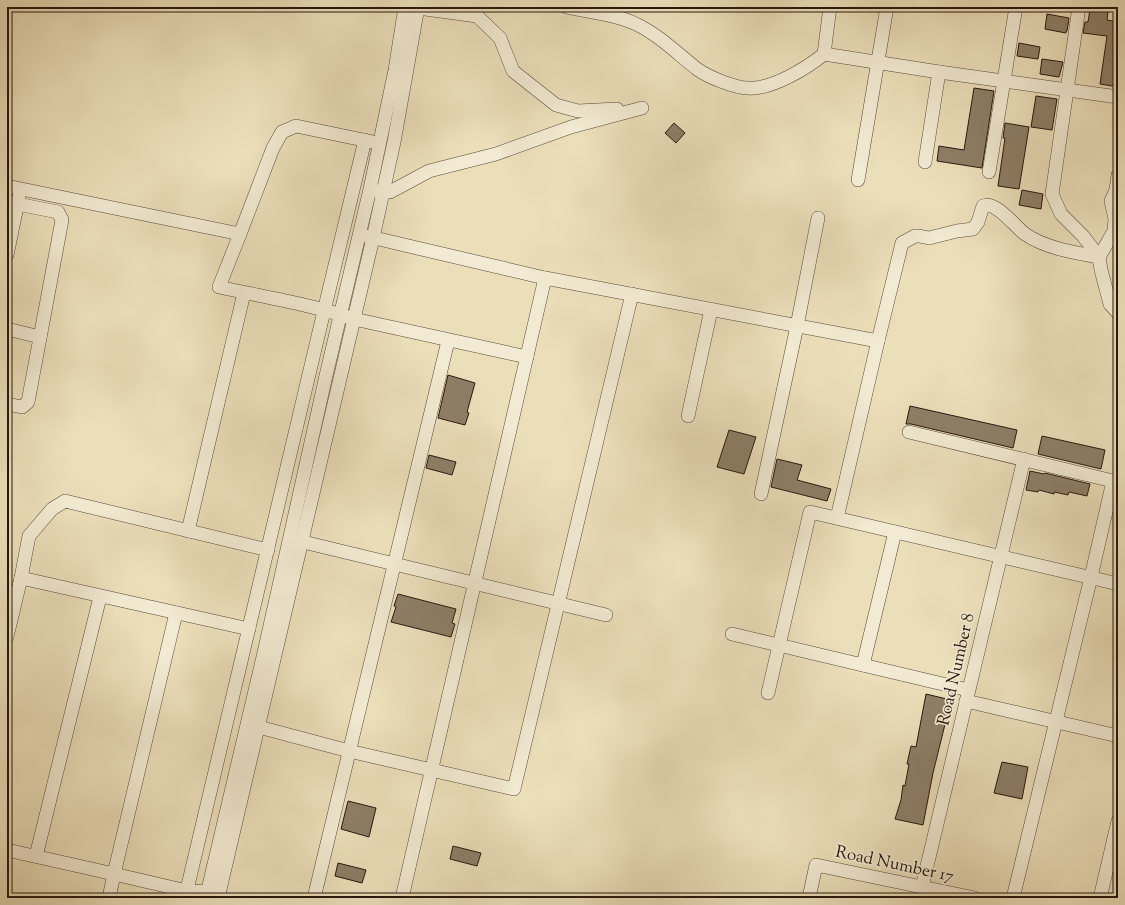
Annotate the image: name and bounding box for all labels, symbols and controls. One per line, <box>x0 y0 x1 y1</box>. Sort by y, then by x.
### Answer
street label: Road Number 8 <box>932 611 982 728</box>
street label: Road Number 17 <box>833 841 956 889</box>

